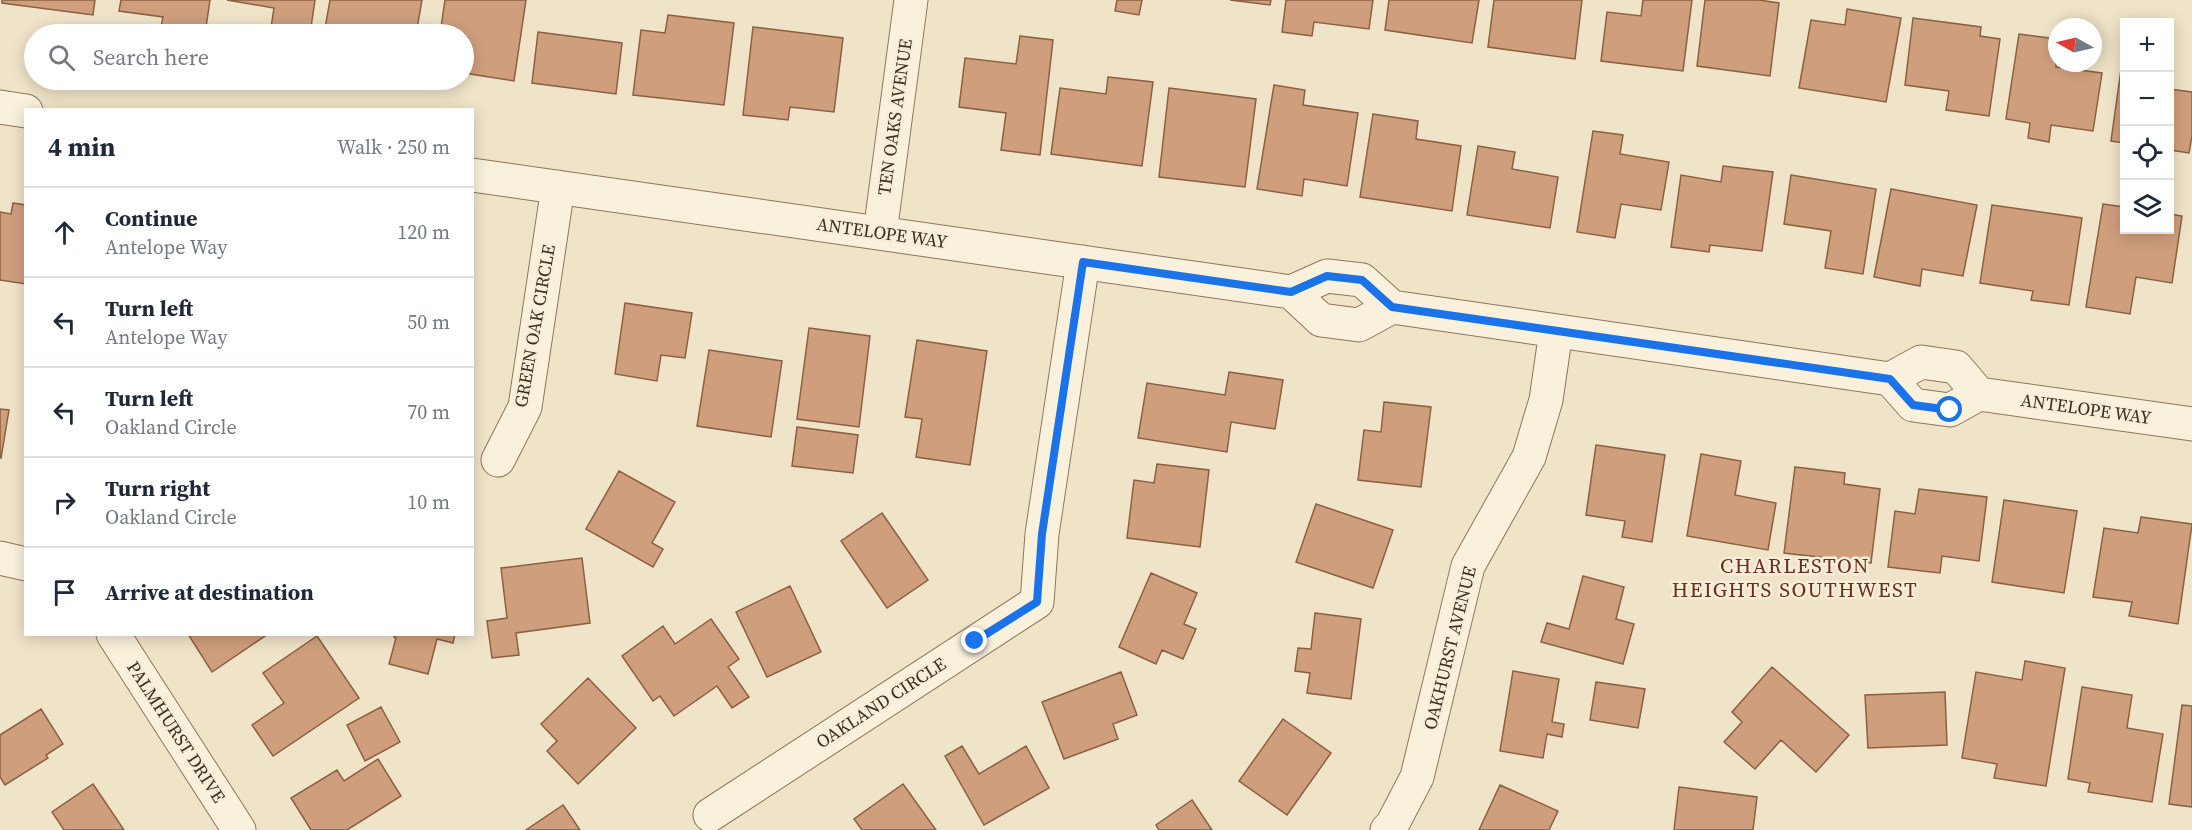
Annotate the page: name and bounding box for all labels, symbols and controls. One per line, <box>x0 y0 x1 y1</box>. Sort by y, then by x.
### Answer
north arrow <box>2048 18 2102 72</box>
map controls <box>2120 18 2174 234</box>
button: + <box>2120 18 2174 72</box>
search box <box>24 24 474 90</box>
street label: TEN OAKS AVENUE <box>871 37 918 197</box>
icon: search <box>45 41 78 74</box>
text: Search here <box>93 42 209 72</box>
button: − <box>2120 72 2174 126</box>
button: locate <box>2120 126 2174 180</box>
text: 4 min <box>48 129 115 165</box>
text: Walk · 250 m <box>337 133 450 161</box>
button: layers <box>2120 180 2174 234</box>
text: Continue <box>105 203 198 233</box>
street label: ANTELOPE WAY <box>815 211 949 254</box>
icon: ahead <box>48 216 81 249</box>
text: 120 m <box>397 218 450 246</box>
text: Antelope Way <box>105 233 228 261</box>
street label: GREEN OAK CIRCLE <box>508 242 561 409</box>
text: Turn left <box>105 293 193 323</box>
icon: left <box>48 306 81 339</box>
text: 50 m <box>407 308 450 336</box>
text: Antelope Way <box>105 323 228 351</box>
text: Turn left <box>105 383 193 413</box>
street label: ANTELOPE WAY <box>2019 387 2153 430</box>
icon: left <box>48 396 81 429</box>
route start <box>1936 396 1962 422</box>
text: 70 m <box>407 398 450 426</box>
text: Oakland Circle <box>105 413 237 441</box>
text: Turn right <box>105 473 210 503</box>
icon: right <box>48 486 81 519</box>
text: 10 m <box>407 488 450 516</box>
text: Oakland Circle <box>105 503 237 531</box>
district label: CHARLESTON HEIGHTS SOUTHWEST <box>1672 551 1918 604</box>
street label: OAKHURST AVENUE <box>1417 563 1482 732</box>
icon: arrive <box>48 576 81 609</box>
text: Arrive at destination <box>105 577 314 607</box>
route end <box>961 627 987 653</box>
street label: OAKLAND CIRCLE <box>811 651 951 754</box>
street label: PALMHURST DRIVE <box>121 656 232 807</box>

